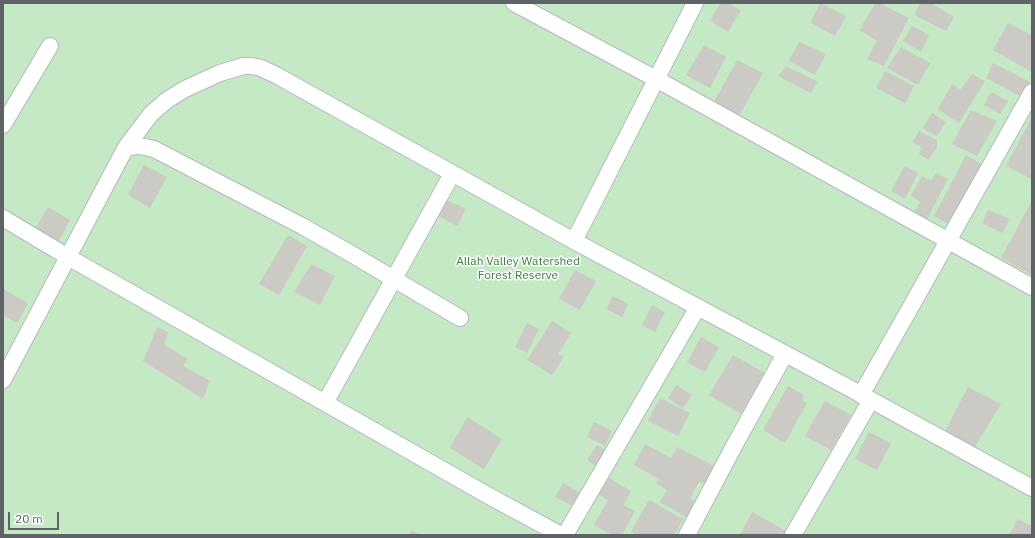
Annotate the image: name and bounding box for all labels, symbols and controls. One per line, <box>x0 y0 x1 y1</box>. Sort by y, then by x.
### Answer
park label: Allah Valley Watershed Forest Reserve <box>456 255 580 283</box>
scale bar <box>10 504 61 530</box>
text: 20 m <box>15 511 43 526</box>

